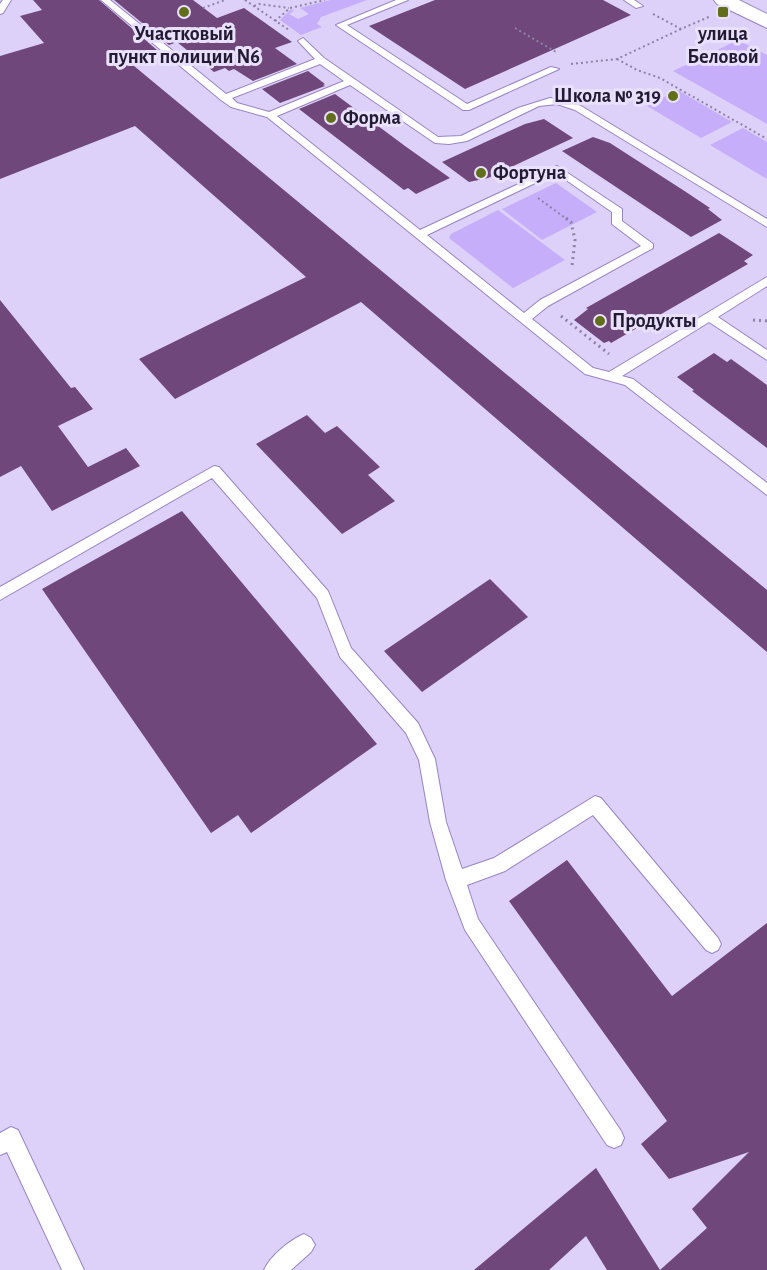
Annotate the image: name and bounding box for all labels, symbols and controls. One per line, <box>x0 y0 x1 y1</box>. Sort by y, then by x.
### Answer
marker: Участковый пункт полиции N6 <box>177 5 191 19</box>
marker: улица Беловой <box>716 5 730 19</box>
place label: Участковый пункт полиции N6 <box>108 24 260 67</box>
place label: улица Беловой <box>687 24 759 67</box>
place label: Школа № 319 <box>554 86 661 106</box>
marker: Школа № 319 <box>666 89 680 103</box>
place label: Форма <box>343 108 401 128</box>
marker: Форма <box>324 111 338 125</box>
place label: Фортуна <box>493 163 567 183</box>
marker: Фортуна <box>474 166 488 180</box>
place label: Продукты <box>612 311 696 331</box>
marker: Продукты <box>593 314 607 328</box>

